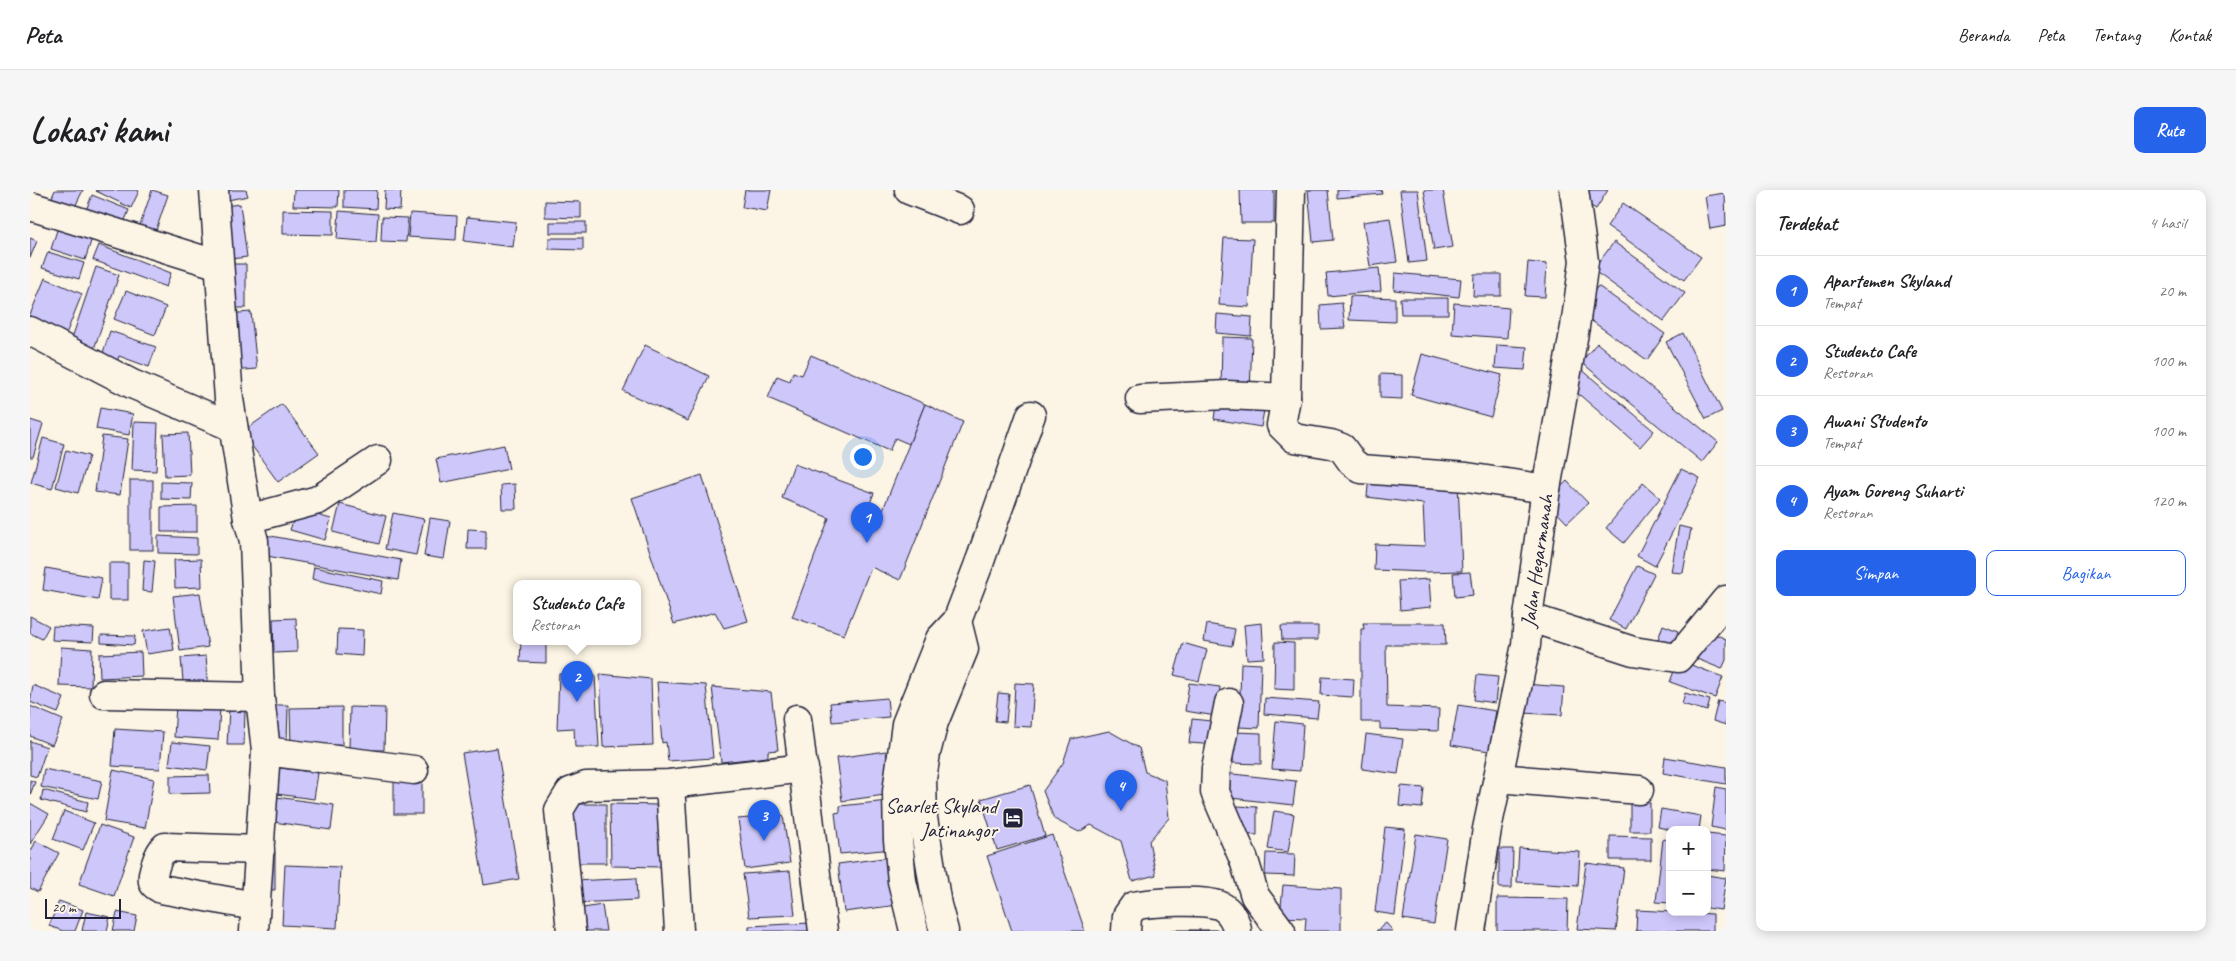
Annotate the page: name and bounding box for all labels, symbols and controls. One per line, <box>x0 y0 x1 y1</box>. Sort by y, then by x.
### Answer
text: Peta <box>25 20 62 50</box>
text: Beranda <box>1958 24 2009 46</box>
text: Peta <box>2037 24 2064 46</box>
text: Tentang <box>2092 24 2141 46</box>
text: Kontak <box>2169 24 2211 46</box>
button: Rute <box>2134 107 2206 153</box>
text: Lokasi kami <box>30 108 168 153</box>
text: Terdekat <box>1776 210 1837 236</box>
text: 4 hasil <box>2149 213 2186 233</box>
text: Apartemen Skyland <box>1823 269 1950 293</box>
text: 1 <box>1788 281 1796 301</box>
text: 20 m <box>2159 281 2186 301</box>
text: Tempat <box>1823 293 1861 313</box>
text: Studento Cafe <box>1823 339 1916 363</box>
text: 2 <box>1788 351 1796 371</box>
text: 100 m <box>2152 351 2186 371</box>
text: Restoran <box>1823 363 1873 383</box>
text: Awani Studento <box>1823 409 1927 433</box>
text: 3 <box>1788 421 1796 441</box>
text: 100 m <box>2152 421 2186 441</box>
text: Tempat <box>1823 433 1861 453</box>
your location <box>850 444 876 470</box>
text: Ayam Goreng Suharti <box>1823 479 1963 503</box>
text: 4 <box>1788 491 1796 511</box>
text: 120 m <box>2152 491 2186 511</box>
street label: Jalan Hegarmanah <box>1515 492 1559 630</box>
pin: 1 <box>851 502 883 543</box>
text: Restoran <box>1823 503 1873 523</box>
button: Simpan <box>1776 550 1976 596</box>
button: Bagikan <box>1986 550 2186 596</box>
popup <box>513 580 641 645</box>
text: Studento Cafe <box>530 591 624 615</box>
text: Restoran <box>530 615 580 635</box>
pin: 2 <box>561 661 593 702</box>
pin: 4 <box>1105 770 1137 811</box>
place label: Scarlet Skyland Jatinangor <box>885 793 1000 843</box>
pin: 3 <box>748 800 780 841</box>
hotel icon: Scarlet Skyland Jatinangor <box>1001 806 1025 830</box>
map controls <box>1666 826 1711 916</box>
button: + <box>1666 826 1711 871</box>
button: − <box>1666 871 1711 916</box>
scale bar <box>45 896 121 919</box>
text: 20 m <box>52 899 76 916</box>

